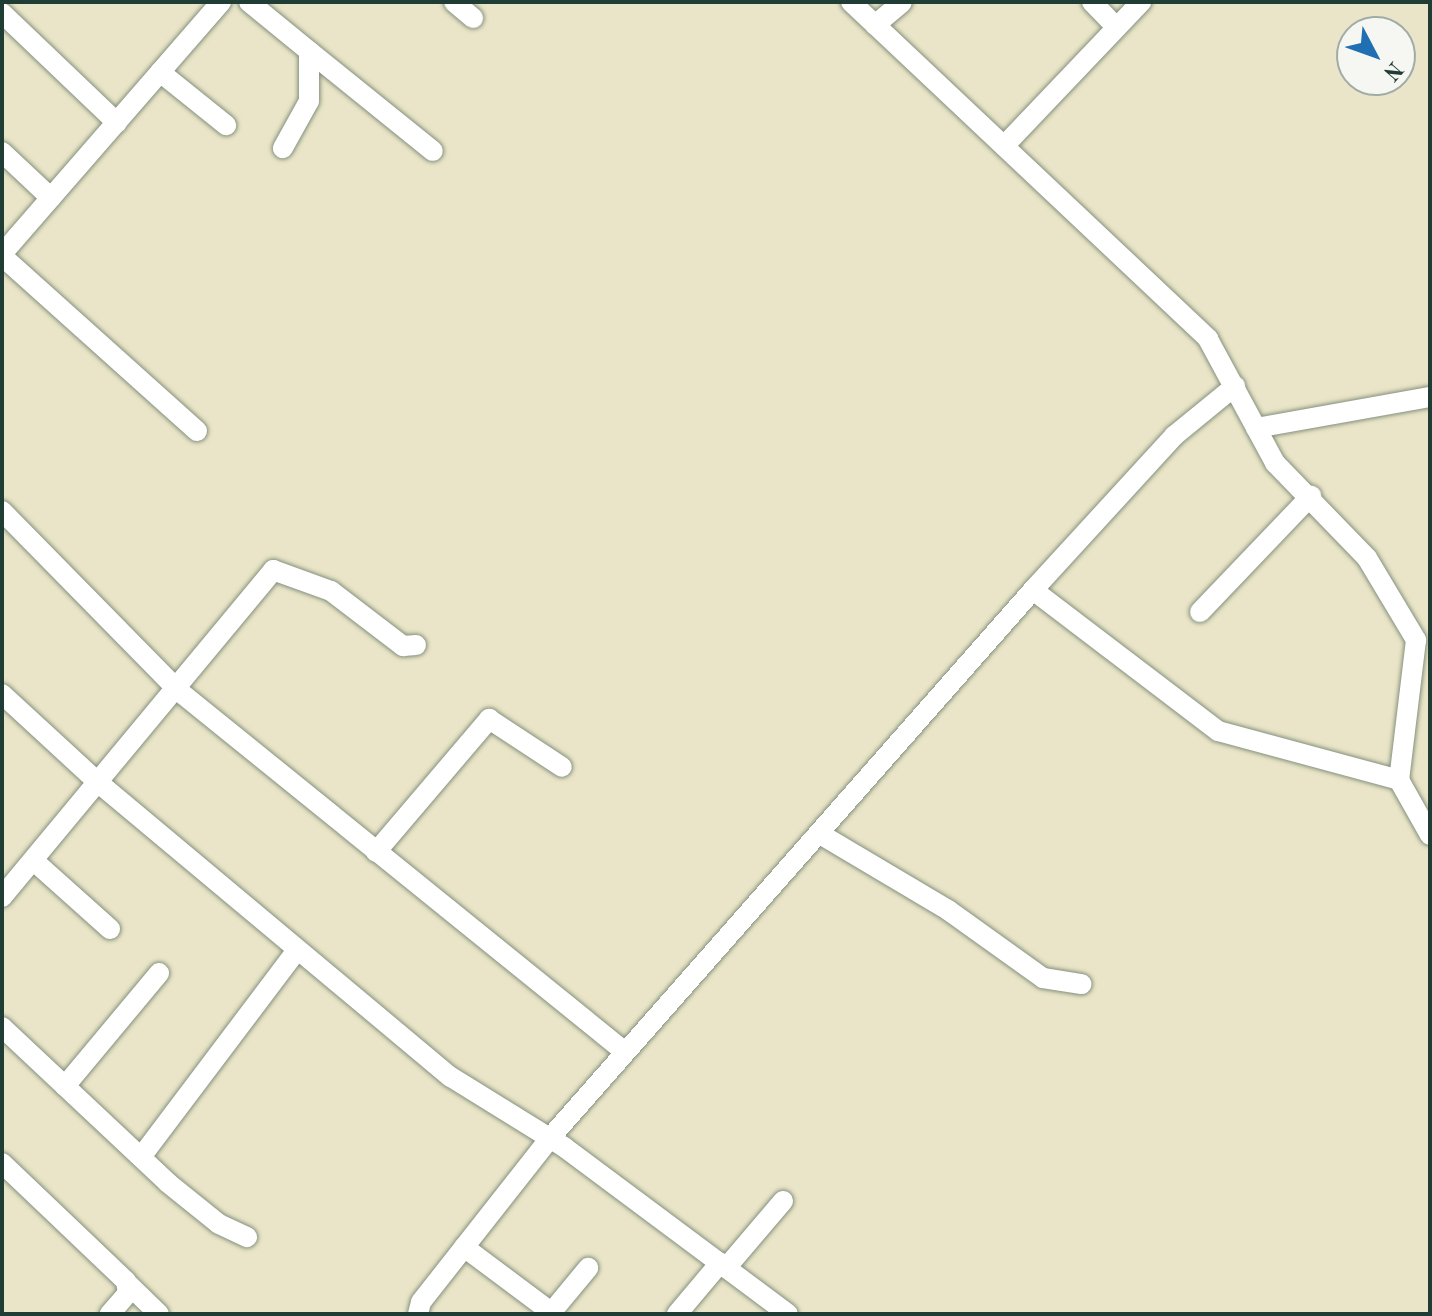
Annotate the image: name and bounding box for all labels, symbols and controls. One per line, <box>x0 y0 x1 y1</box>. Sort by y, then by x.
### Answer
north arrow <box>1336 16 1416 96</box>
text: N <box>1379 57 1406 84</box>

